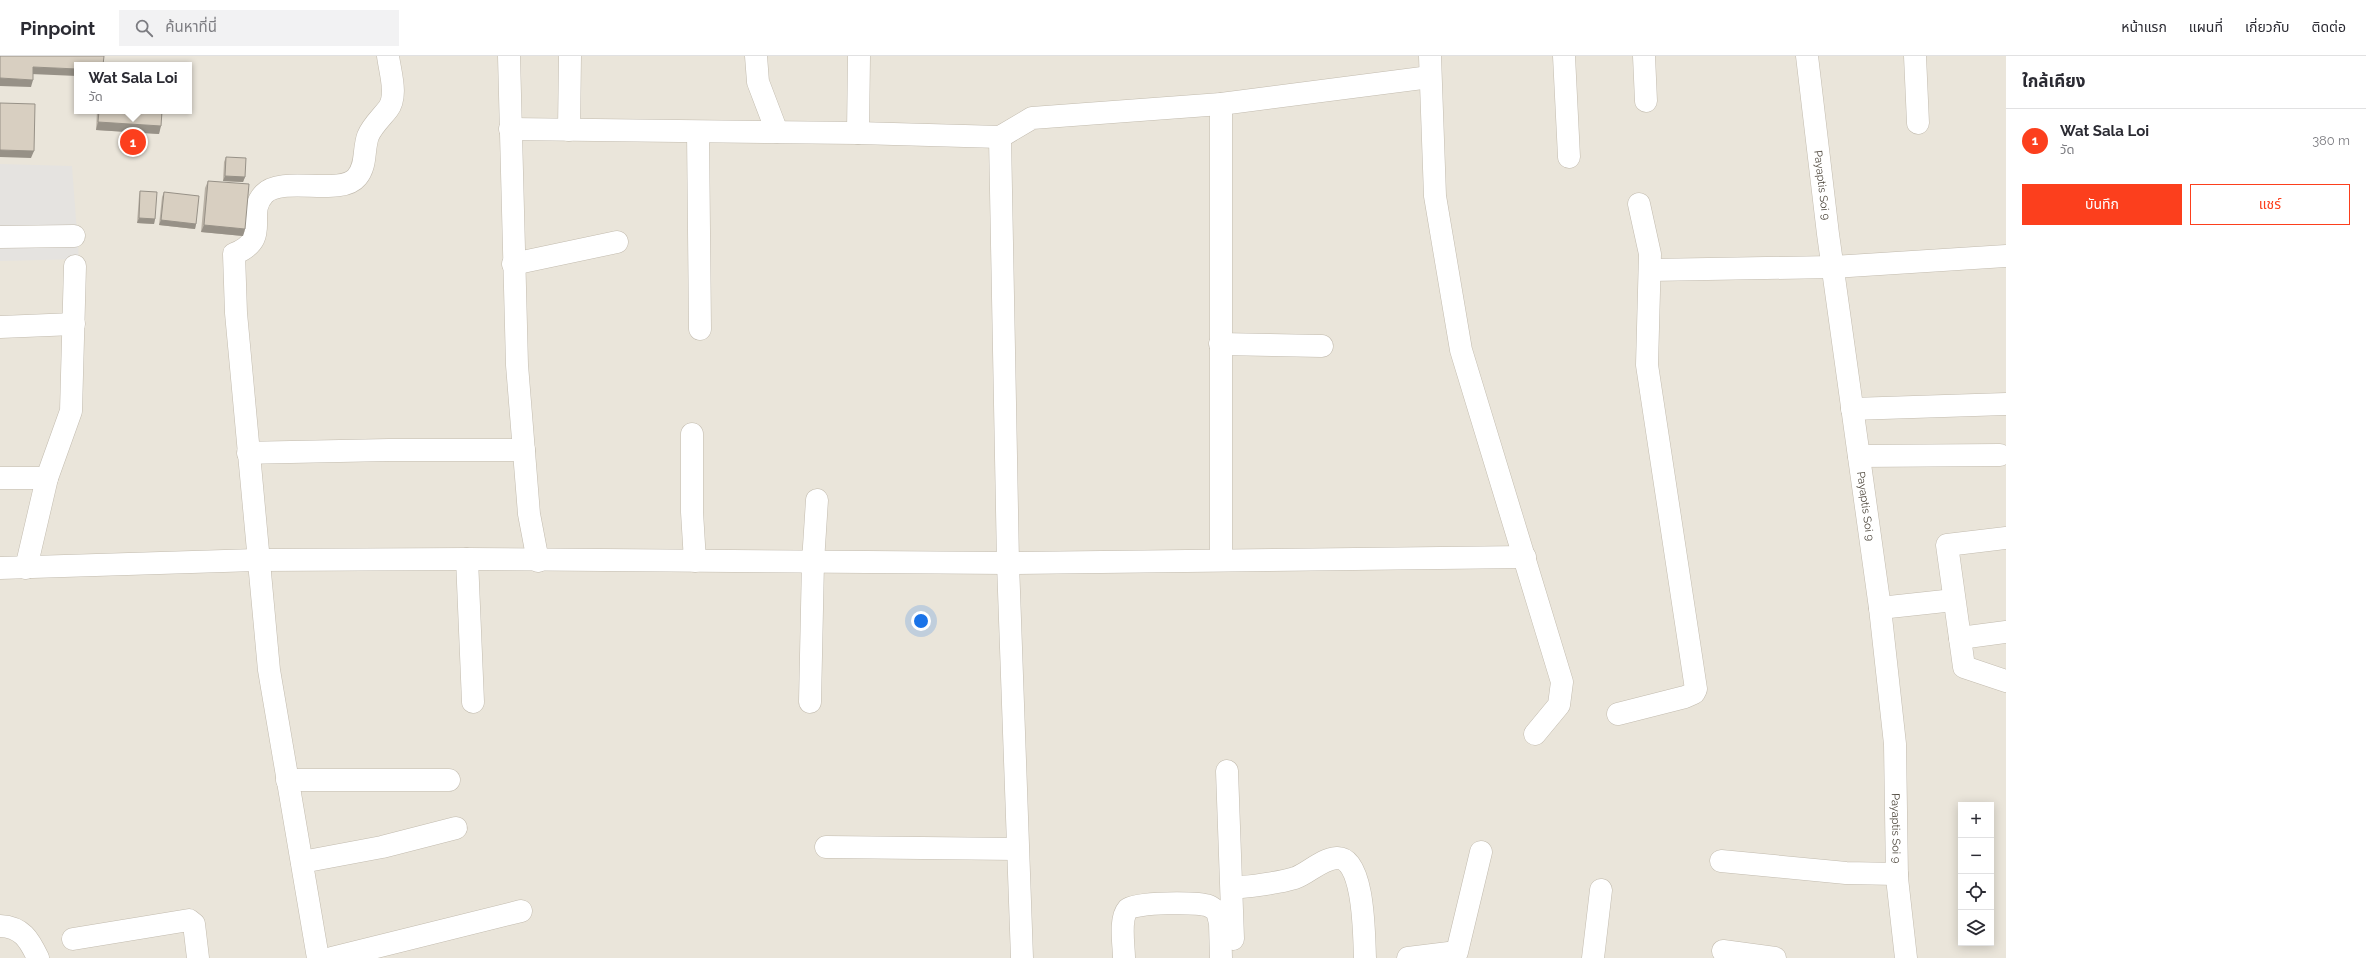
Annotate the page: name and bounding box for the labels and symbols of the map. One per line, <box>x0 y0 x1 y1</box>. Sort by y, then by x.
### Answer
pin: 1 <box>120 127 146 157</box>
street label: Payaptis Soi 9 <box>1811 150 1832 221</box>
street label: Payaptis Soi 9 <box>1854 471 1877 542</box>
your location <box>911 611 931 631</box>
street label: Payaptis Soi 9 <box>1889 793 1903 864</box>

